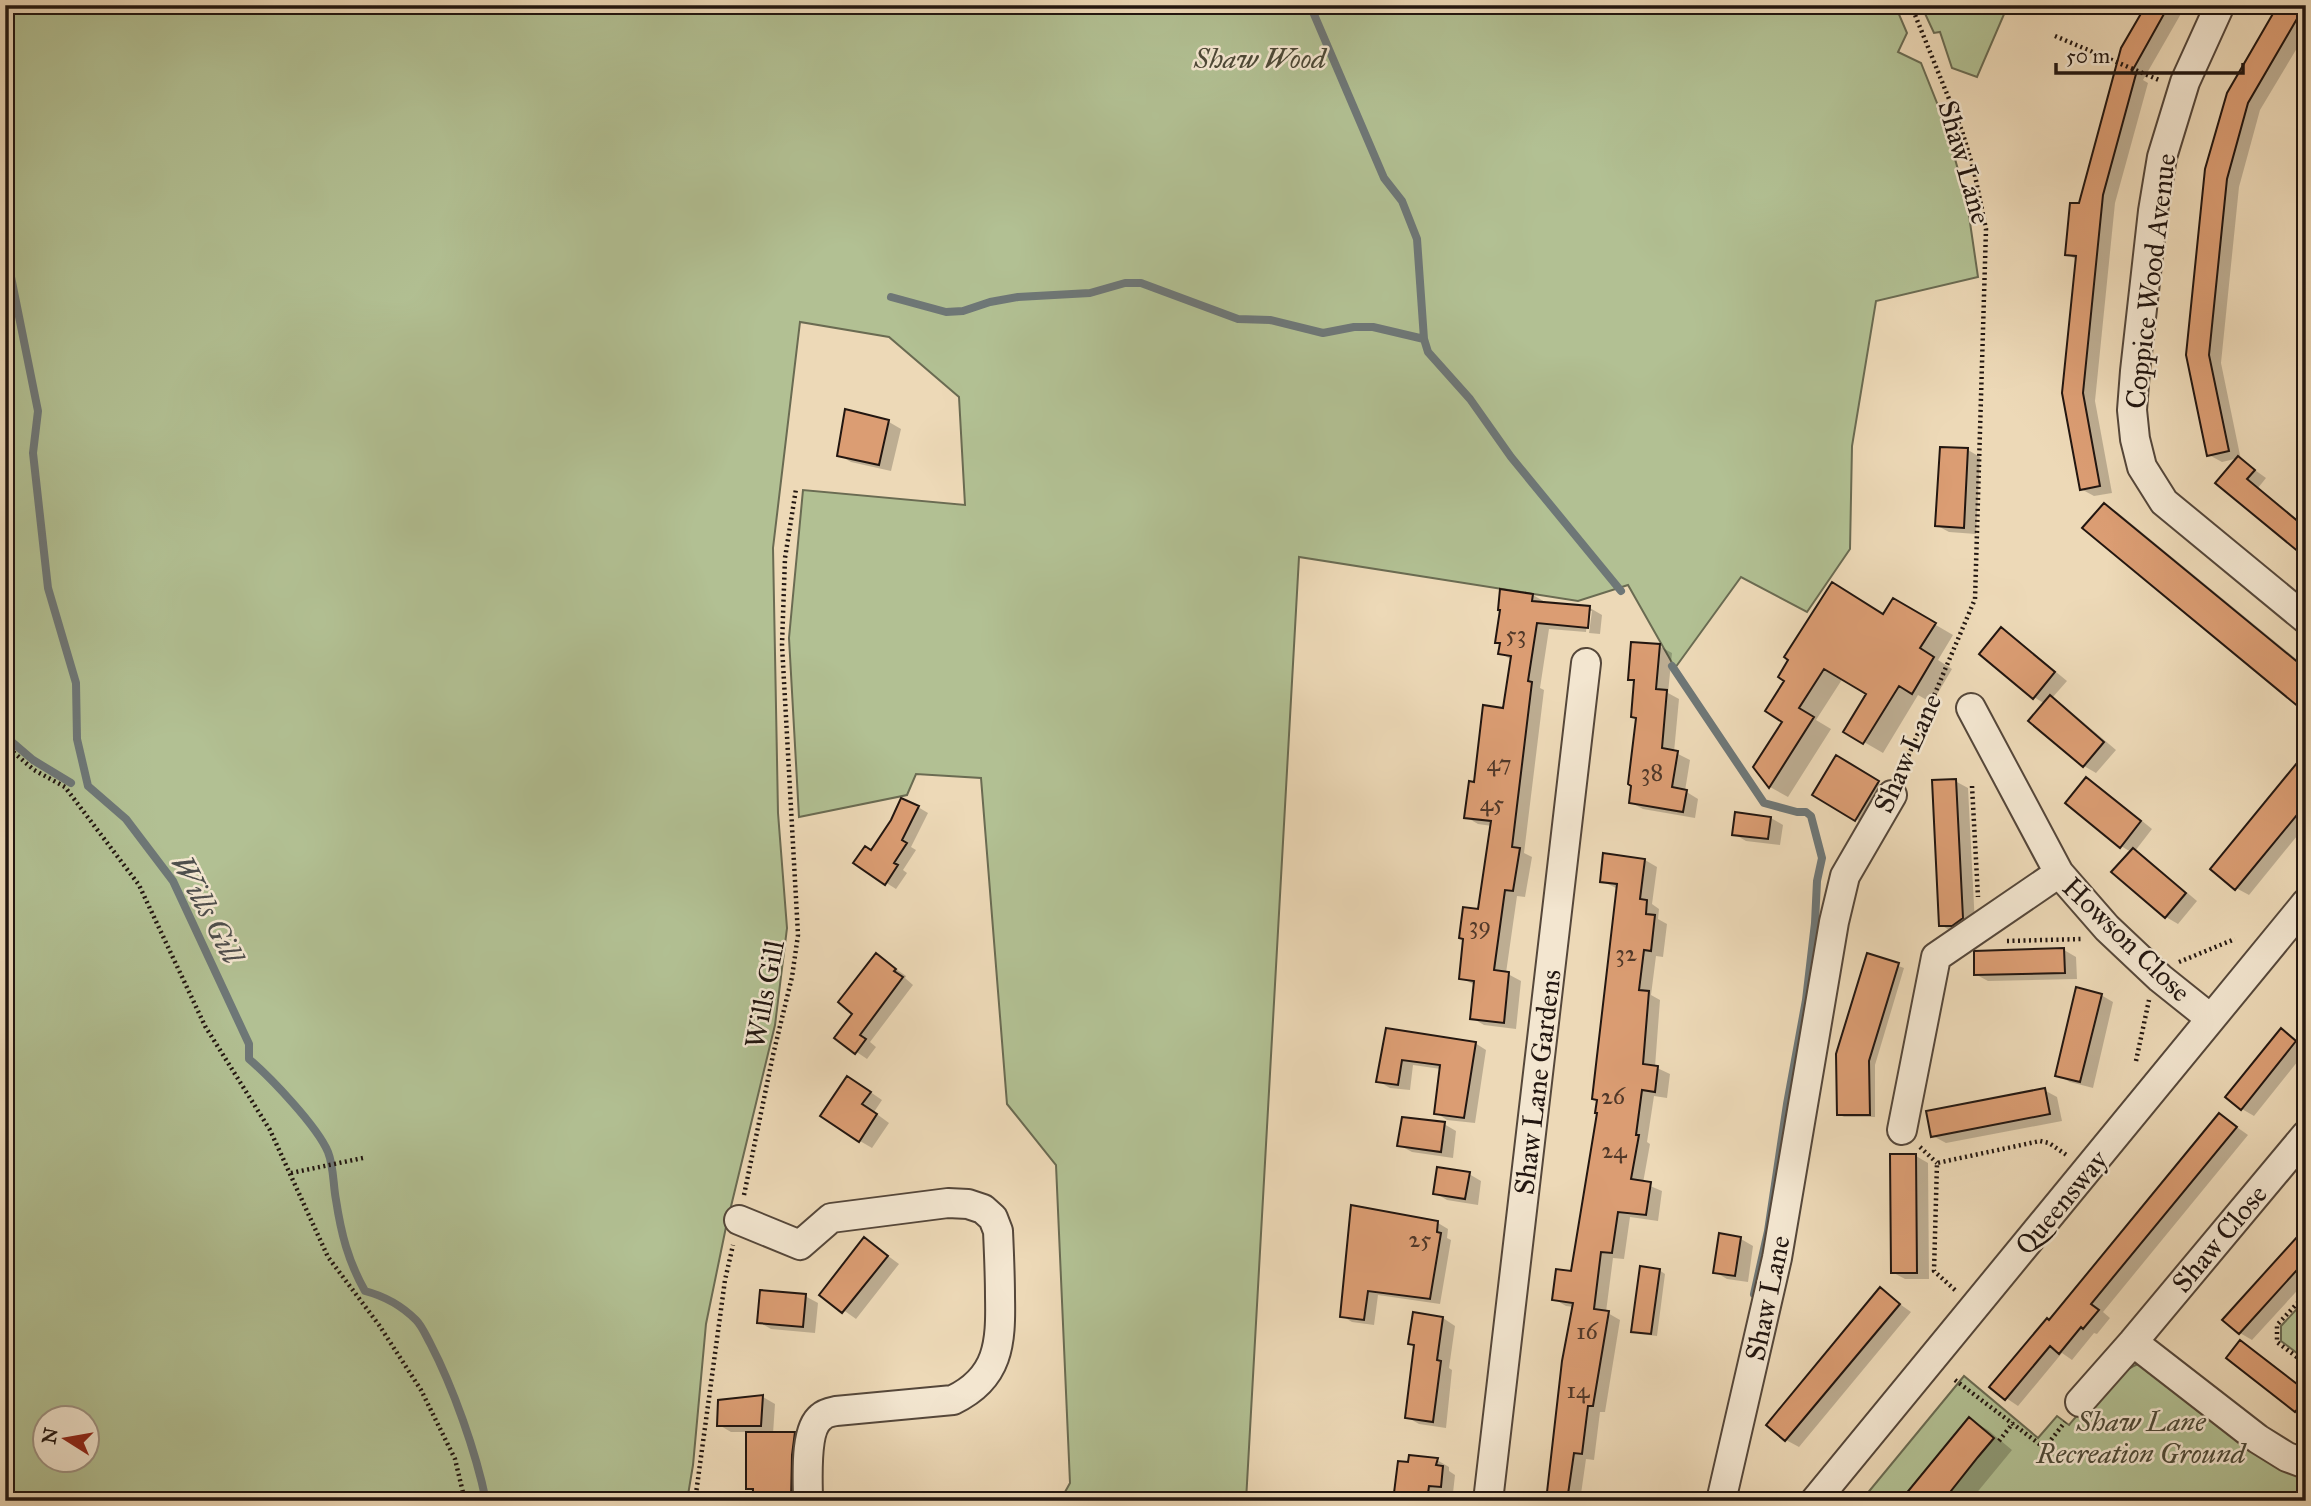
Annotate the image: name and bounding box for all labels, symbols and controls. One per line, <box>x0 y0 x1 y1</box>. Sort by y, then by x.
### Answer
scale bar <box>2056 32 2243 76</box>
park label: Shaw Wood <box>1193 41 1328 76</box>
text: 50 m <box>2066 43 2111 69</box>
street label: Shaw Lane <box>1930 96 1999 228</box>
street label: Coppice Wood Avenue <box>2117 152 2184 411</box>
house number: 53 <box>1506 619 1526 649</box>
street label: Shaw Lane <box>1866 688 1949 818</box>
house number: 47 <box>1486 748 1512 778</box>
house number: 38 <box>1641 757 1663 787</box>
house number: 45 <box>1480 788 1504 818</box>
water label: Wills Gill <box>163 848 252 972</box>
street label: Howson Close <box>2055 869 2198 1009</box>
house number: 39 <box>1469 910 1491 940</box>
street label: Wills Gill <box>737 937 792 1051</box>
house number: 32 <box>1615 938 1637 968</box>
street label: Shaw Lane Gardens <box>1506 967 1569 1197</box>
house number: 26 <box>1601 1081 1626 1111</box>
house number: 24 <box>1601 1135 1627 1165</box>
street label: Queensway <box>2007 1142 2116 1262</box>
street label: Shaw Close <box>2164 1177 2275 1300</box>
house number: 25 <box>1409 1224 1431 1254</box>
street label: Shaw Lane <box>1737 1232 1798 1364</box>
house number: 16 <box>1576 1316 1599 1346</box>
house number: 14 <box>1567 1375 1590 1405</box>
north arrow <box>32 1404 102 1474</box>
park label: Shaw Lane Recreation Ground <box>2036 1404 2248 1471</box>
text: N <box>37 1426 63 1446</box>

